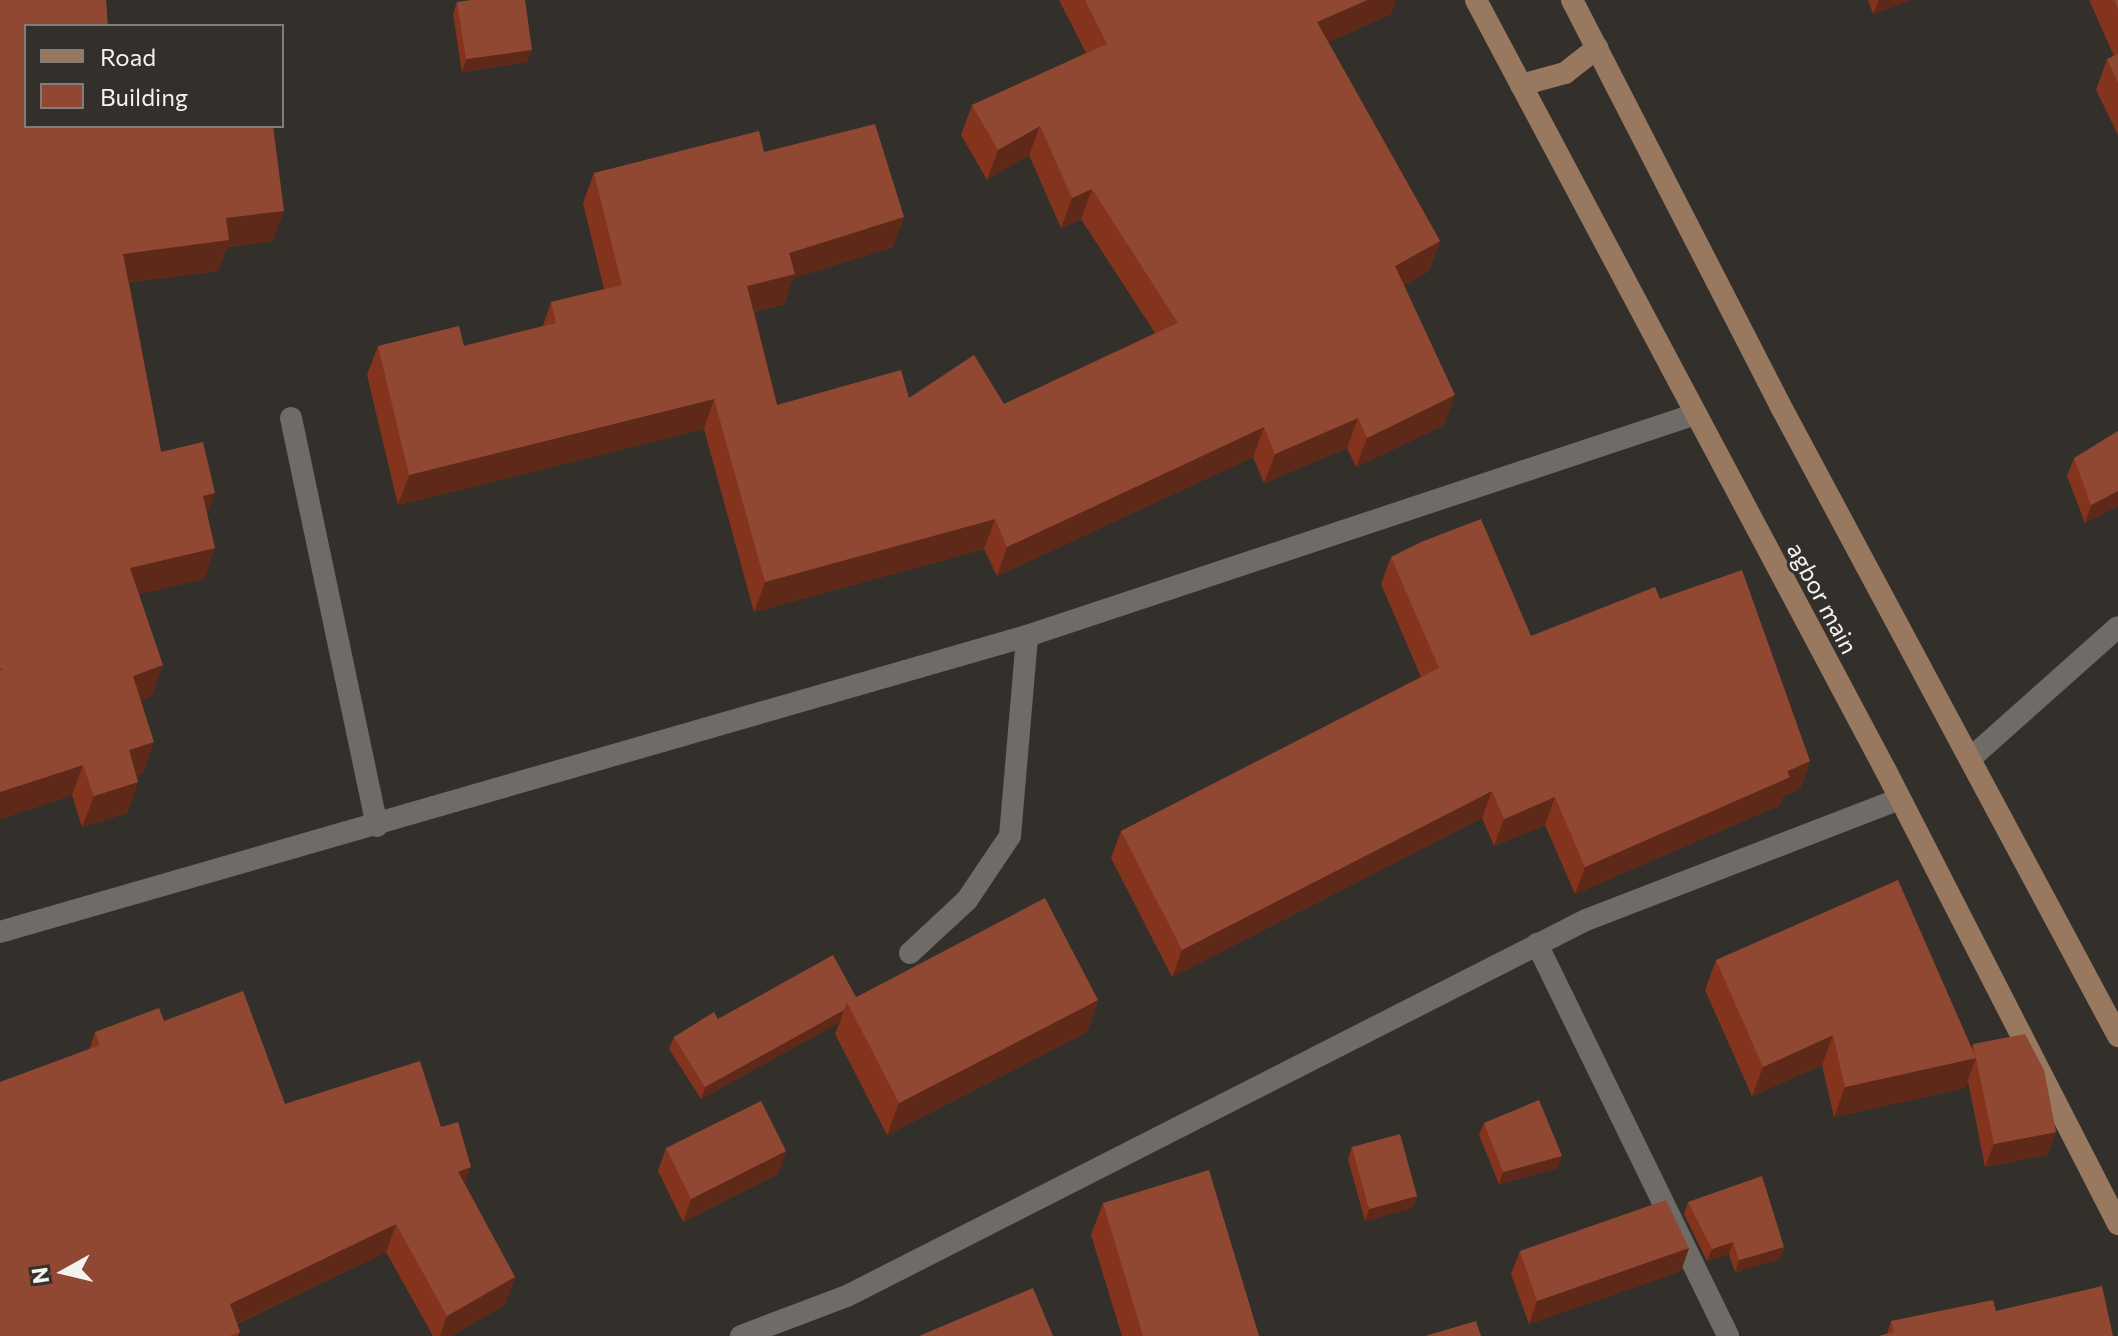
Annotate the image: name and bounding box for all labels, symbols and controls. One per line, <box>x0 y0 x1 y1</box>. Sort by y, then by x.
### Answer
legend <box>24 24 284 128</box>
text: Road <box>100 42 156 71</box>
text: Building <box>100 82 188 111</box>
street label: agbor main <box>1782 538 1864 658</box>
north arrow <box>24 1232 104 1312</box>
text: N <box>25 1265 54 1285</box>

